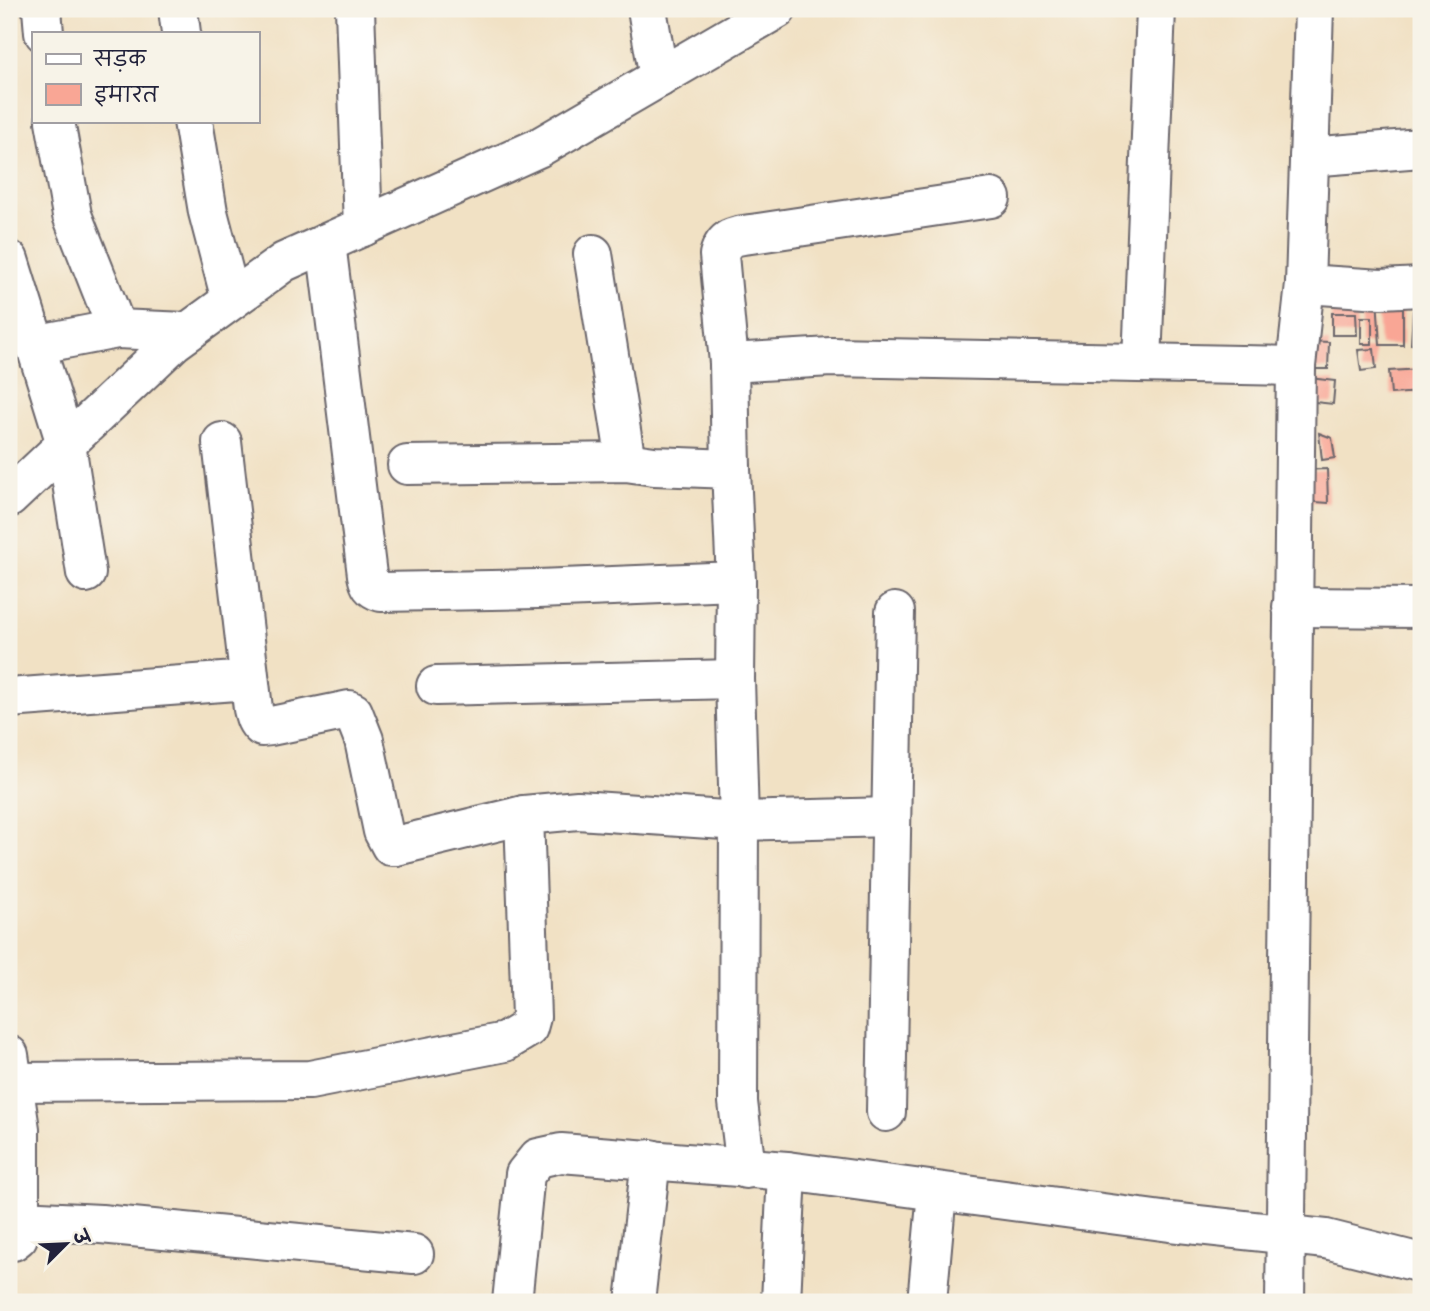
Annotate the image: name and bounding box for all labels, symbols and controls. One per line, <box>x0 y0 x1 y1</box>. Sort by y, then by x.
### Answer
legend <box>32 32 259 122</box>
text: सड़क <box>93 46 147 76</box>
text: इमारत <box>94 82 160 112</box>
north arrow <box>32 1210 102 1280</box>
text: उ <box>64 1225 95 1252</box>

